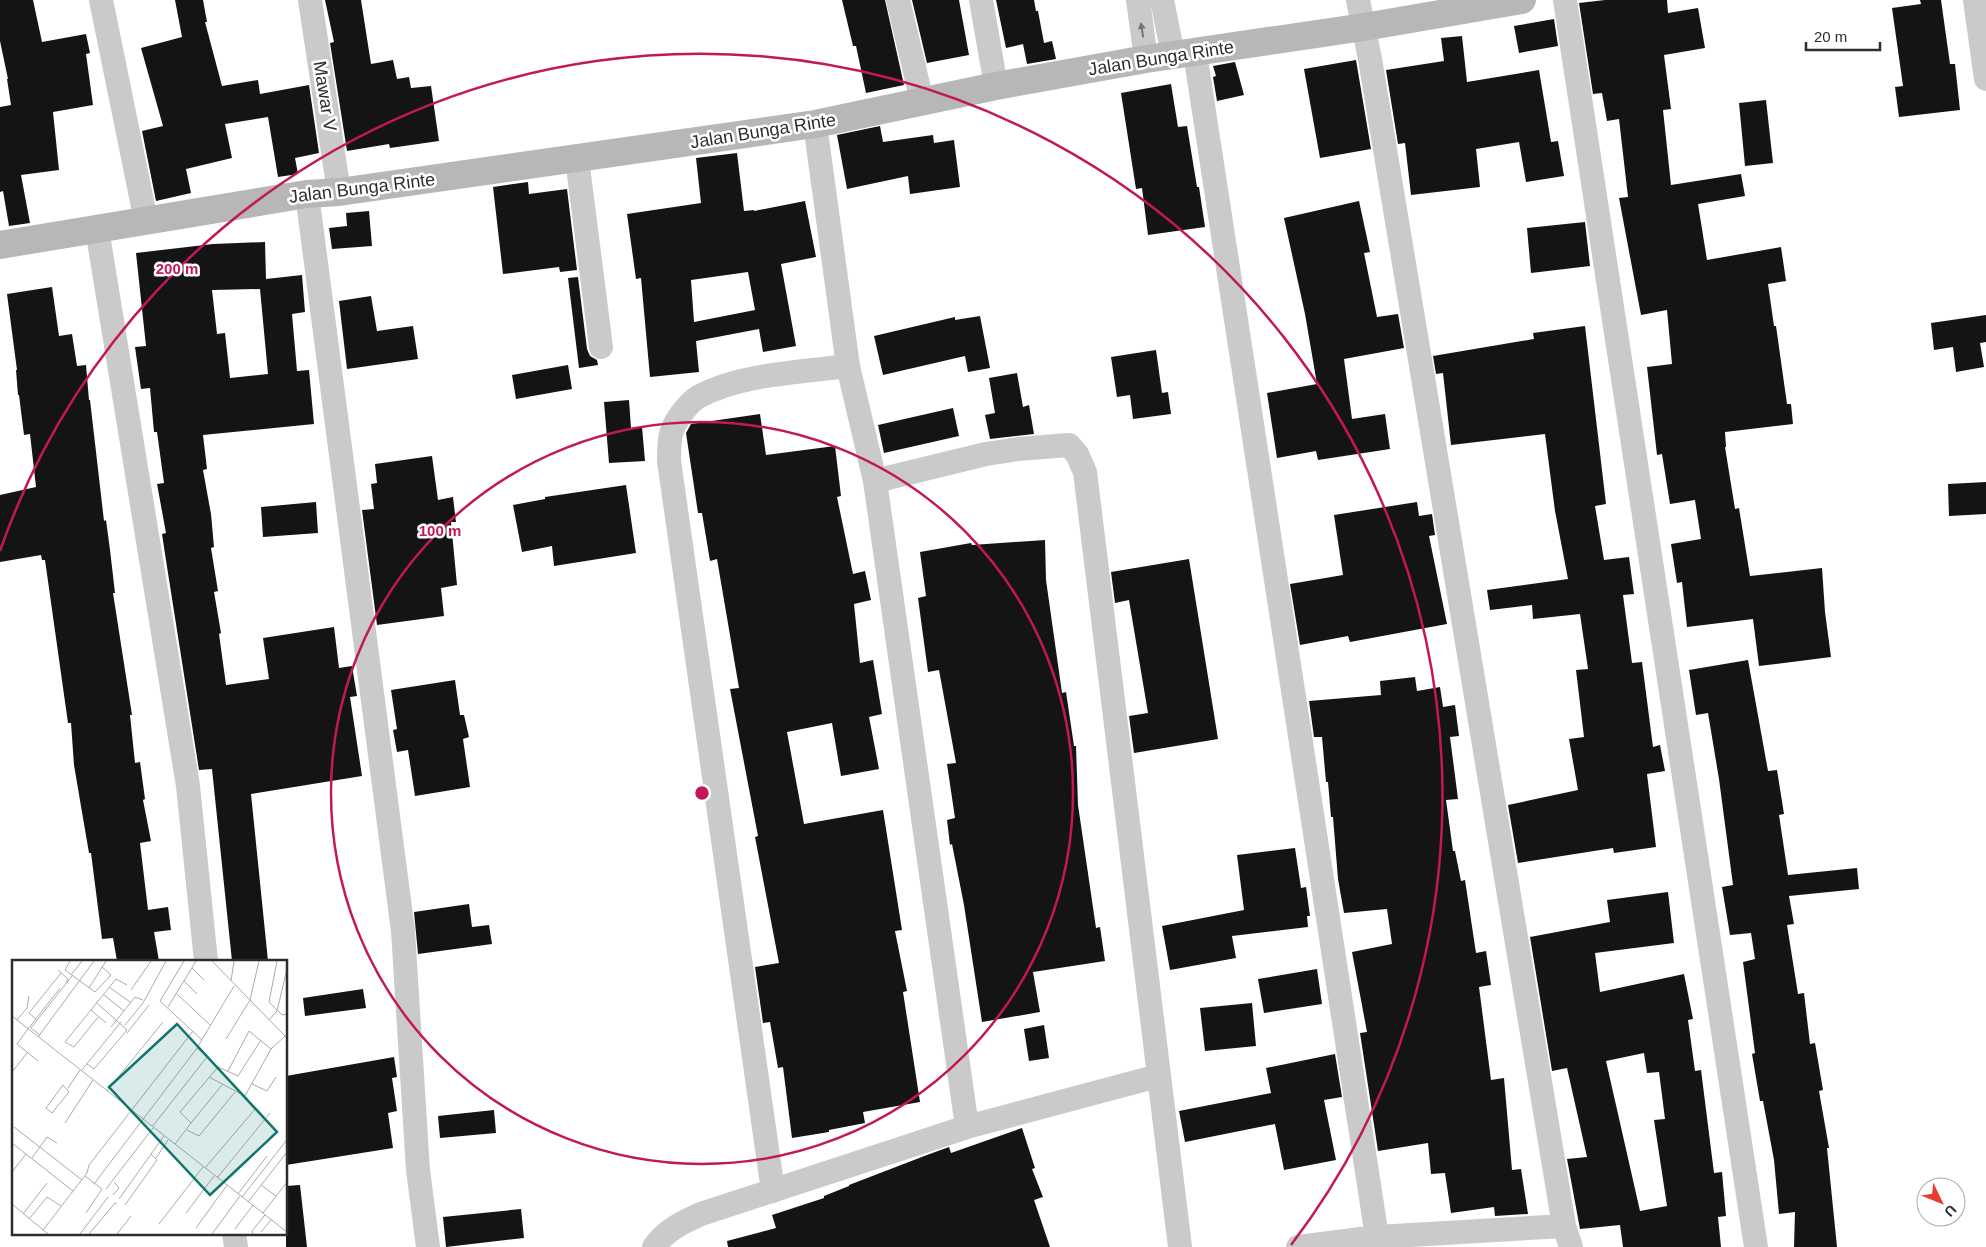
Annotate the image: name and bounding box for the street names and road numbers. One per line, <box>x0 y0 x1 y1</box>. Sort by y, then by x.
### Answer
street label: Jalan Bunga Rinte <box>1087 37 1235 79</box>
street label: Mawar V <box>310 59 340 133</box>
street label: Jalan Bunga Rinte <box>689 110 837 152</box>
street label: Jalan Bunga Rinte <box>288 169 436 207</box>

